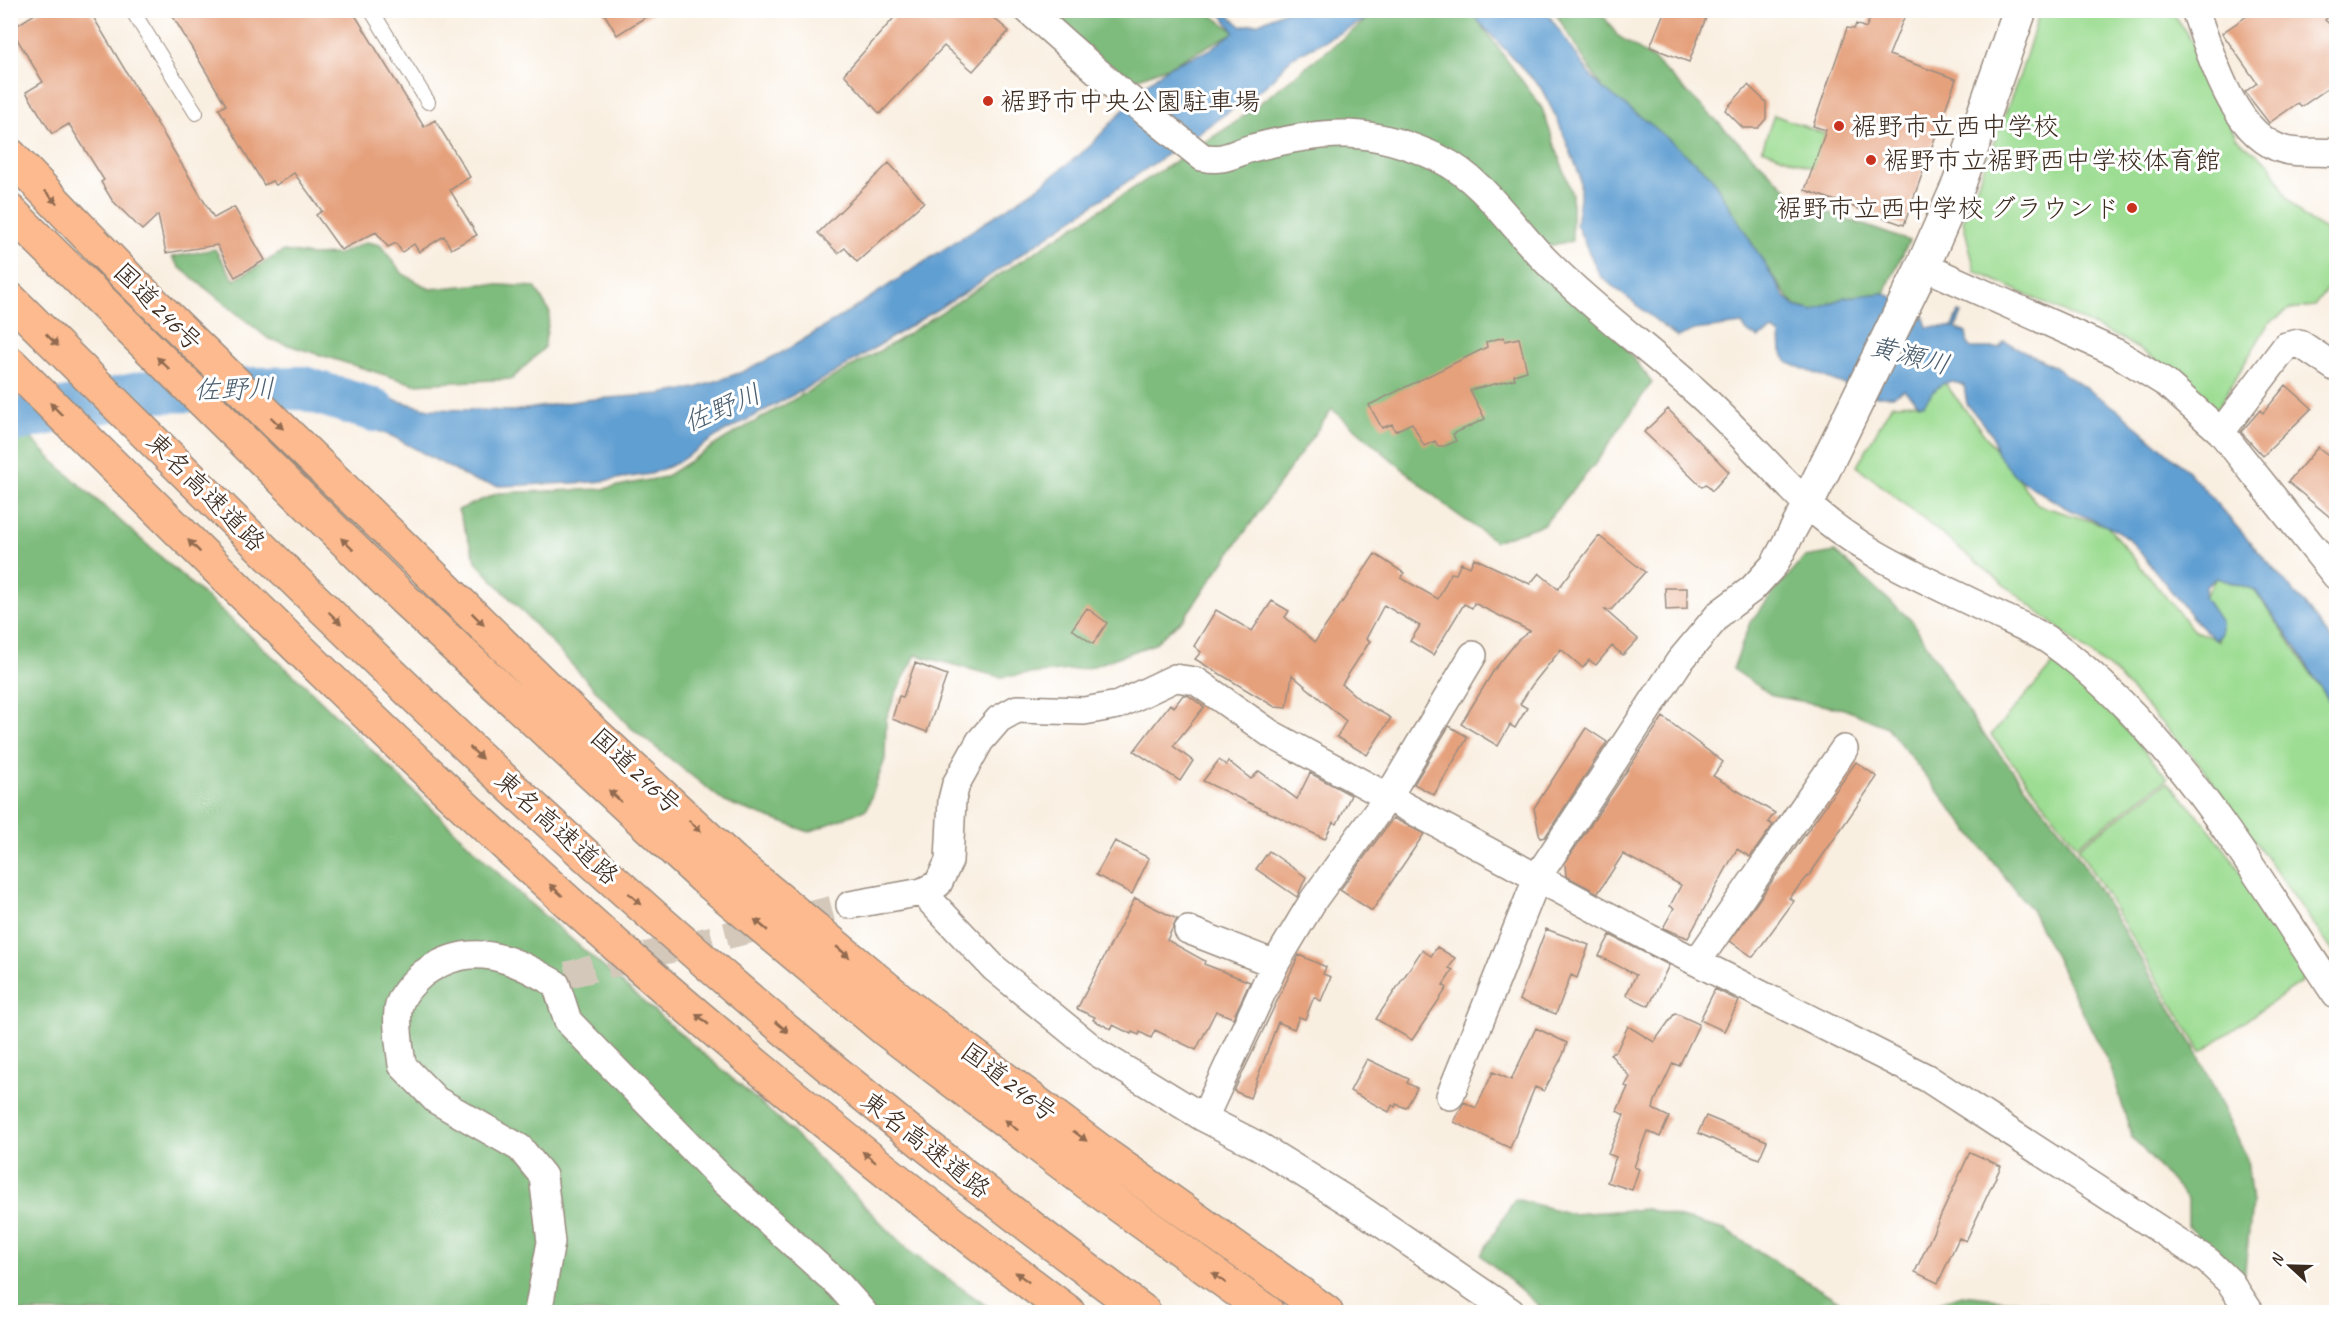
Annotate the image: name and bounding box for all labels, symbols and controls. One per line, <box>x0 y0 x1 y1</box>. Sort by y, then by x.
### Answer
place label: 裾野市中央公園駐車場 <box>1000 85 1260 118</box>
marker: 裾野市中央公園駐車場 <box>981 94 995 108</box>
place label: 裾野市立西中学校 <box>1851 110 2059 143</box>
marker: 裾野市立西中学校 <box>1832 119 1846 133</box>
place label: 裾野市立裾野西中学校体育館 <box>1883 144 2221 177</box>
marker: 裾野市立裾野西中学校体育館 <box>1864 153 1878 167</box>
one-way arrow <box>44 190 58 205</box>
place label: 裾野市立西中学校 グラウンド <box>1776 192 2120 225</box>
marker: 裾野市立西中学校 グラウンド <box>2125 201 2139 215</box>
street label: 国道246号 <box>106 255 210 359</box>
water label: 黄瀬川 <box>1866 328 1954 382</box>
one-way arrow <box>45 333 60 347</box>
one-way arrow <box>155 356 170 370</box>
water label: 佐野川 <box>193 371 275 407</box>
water label: 佐野川 <box>678 377 766 439</box>
one-way arrow <box>50 402 64 416</box>
one-way arrow <box>269 416 284 429</box>
street label: 東名高速道路 <box>139 425 273 559</box>
one-way arrow <box>341 537 355 551</box>
one-way arrow <box>188 540 202 554</box>
one-way arrow <box>327 611 341 625</box>
one-way arrow <box>470 611 484 625</box>
street label: 国道246号 <box>583 720 689 822</box>
one-way arrow <box>468 746 483 760</box>
street label: 東名高速道路 <box>488 764 626 892</box>
one-way arrow <box>608 789 622 803</box>
one-way arrow <box>688 818 702 832</box>
one-way arrow <box>549 884 564 897</box>
one-way arrow <box>627 892 642 905</box>
one-way arrow <box>754 919 769 932</box>
one-way arrow <box>835 946 851 959</box>
one-way arrow <box>695 1013 710 1026</box>
one-way arrow <box>774 1020 789 1033</box>
street label: 国道246号 <box>954 1035 1064 1129</box>
street label: 東名高速道路 <box>854 1084 998 1206</box>
one-way arrow <box>1004 1120 1019 1132</box>
one-way arrow <box>1072 1130 1088 1142</box>
one-way arrow <box>861 1151 876 1163</box>
north arrow <box>2260 1236 2320 1296</box>
text: N <box>2266 1250 2289 1269</box>
one-way arrow <box>1014 1272 1029 1284</box>
one-way arrow <box>1212 1272 1228 1284</box>

